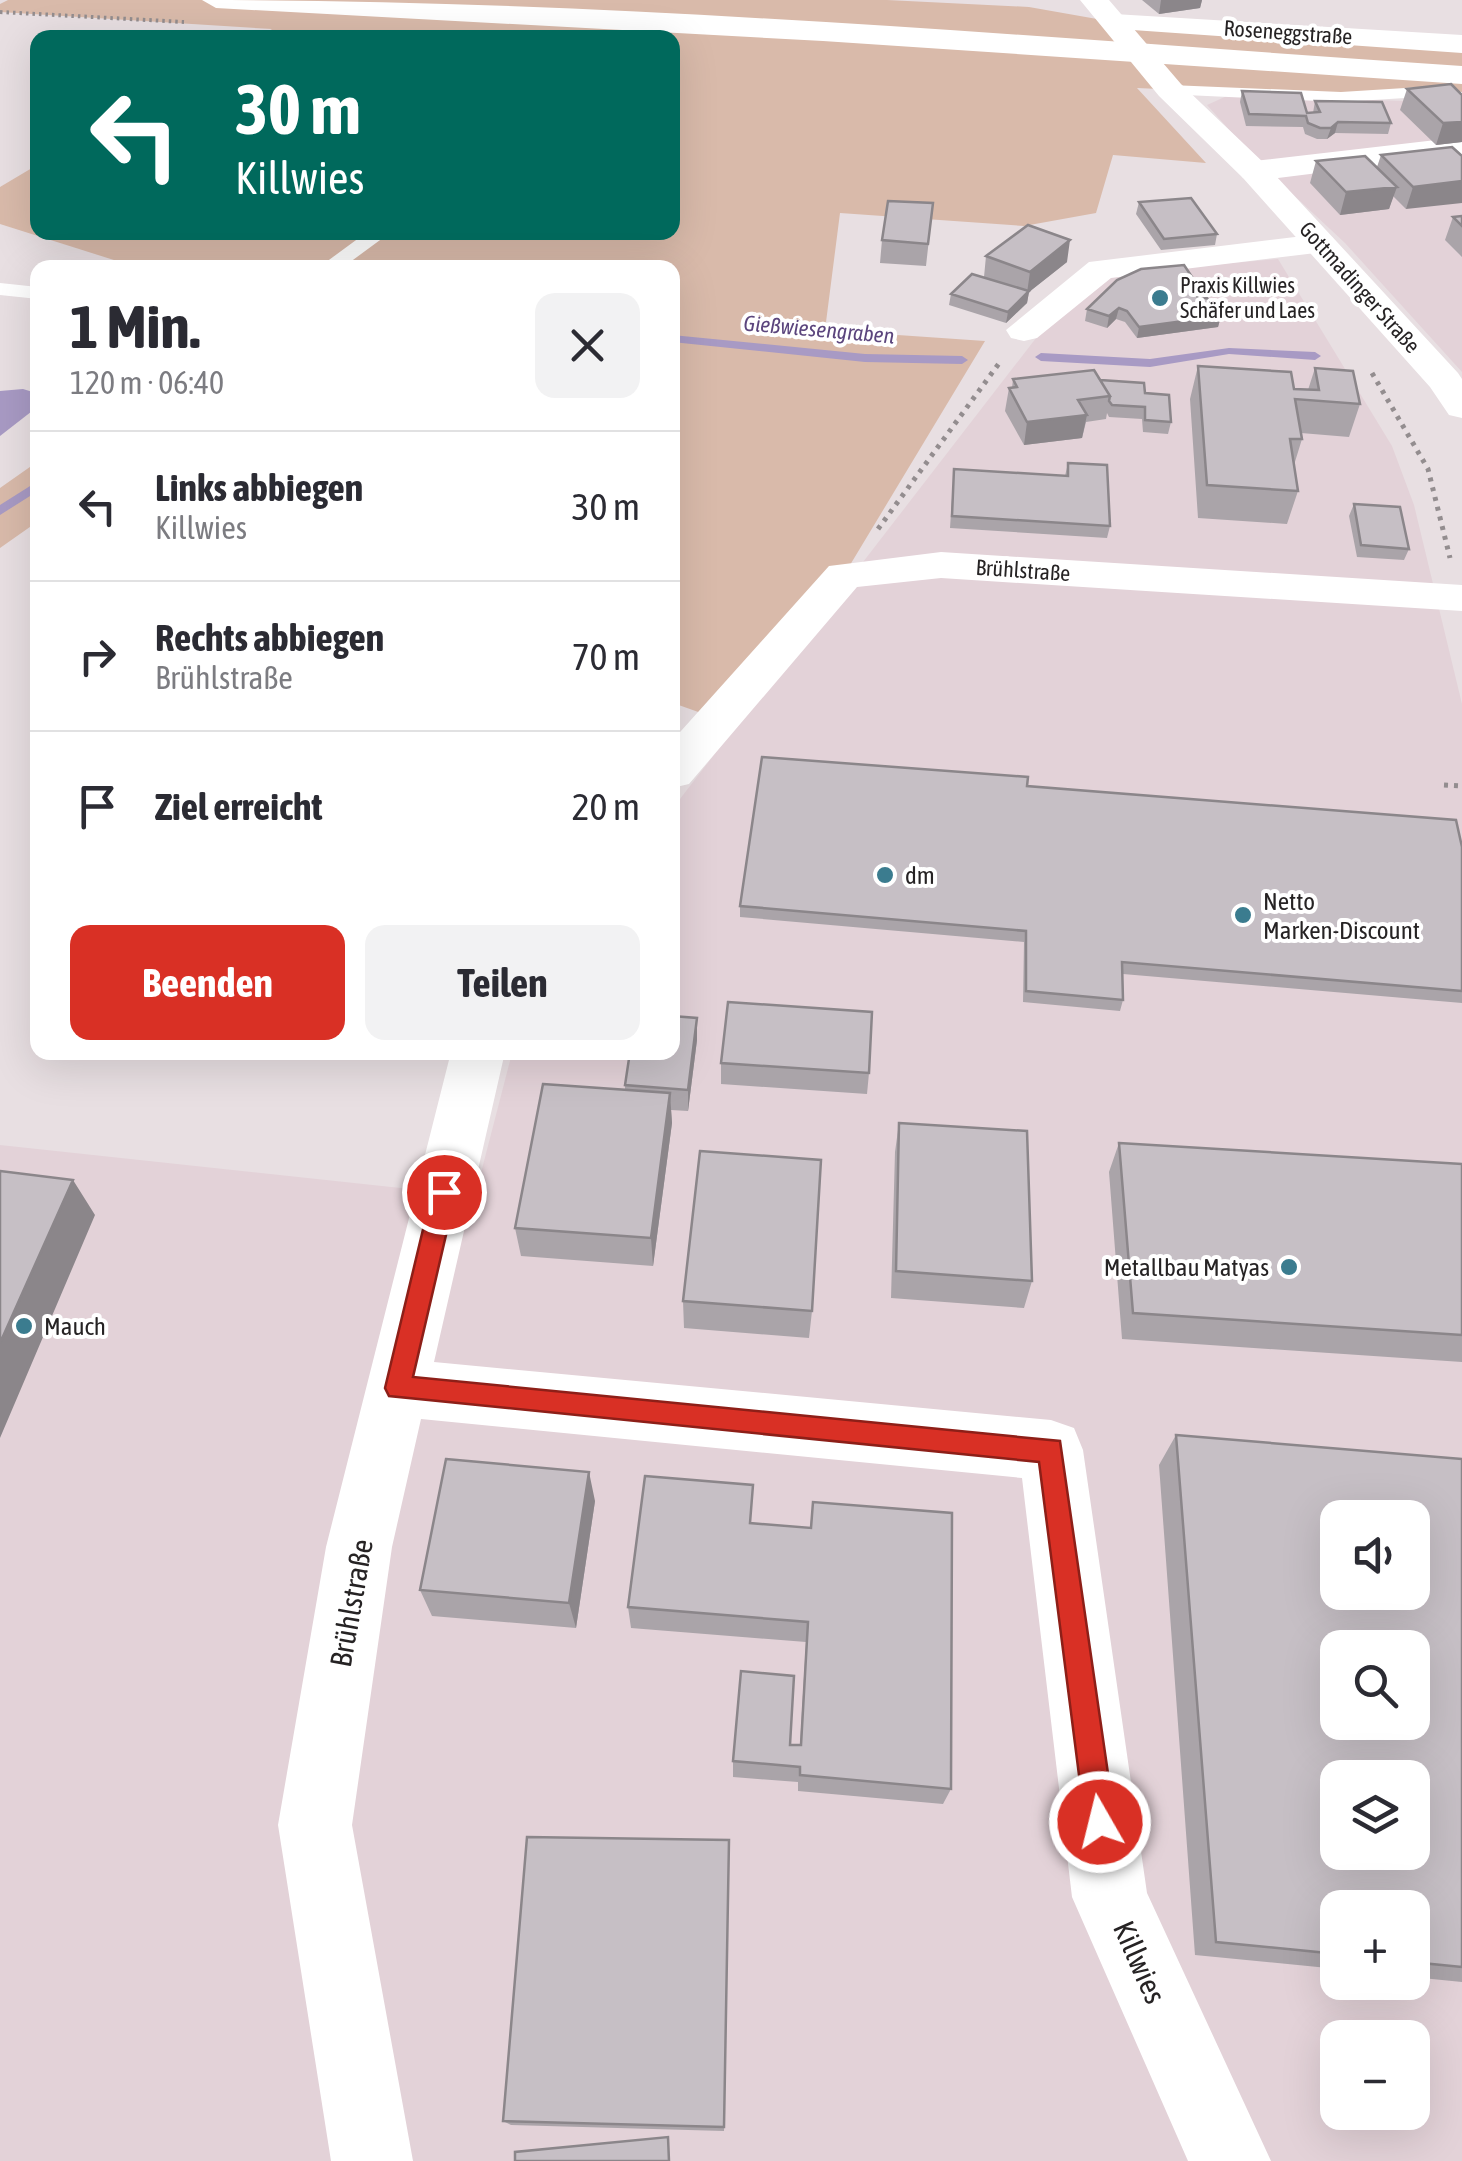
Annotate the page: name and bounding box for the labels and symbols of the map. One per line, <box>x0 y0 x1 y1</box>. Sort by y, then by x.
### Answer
street label: Roseneggstraße <box>1223 15 1353 49</box>
street label: Gottmadinger Straße <box>1294 216 1426 358</box>
place label: Praxis Killwies Schäfer und Laes <box>1180 272 1315 323</box>
marker: Praxis Killwies Schäfer und Laes <box>1149 287 1171 309</box>
water label: Gießwiesengraben <box>743 309 896 349</box>
street label: Brühlstraße <box>975 554 1071 586</box>
place label: dm <box>905 861 935 889</box>
marker: dm <box>874 864 896 886</box>
place label: Netto Marken-Discount <box>1263 887 1420 944</box>
marker: Netto Marken-Discount <box>1232 904 1254 926</box>
pin <box>402 1150 487 1235</box>
place label: Metallbau Matyas <box>1104 1253 1269 1281</box>
marker: Metallbau Matyas <box>1278 1256 1300 1278</box>
place label: Mauch <box>44 1312 106 1340</box>
marker: Mauch <box>13 1315 35 1337</box>
street label: Brühlstraße <box>323 1536 379 1670</box>
position arrow <box>1048 1770 1152 1874</box>
street label: Killwies <box>1107 1916 1173 2008</box>

